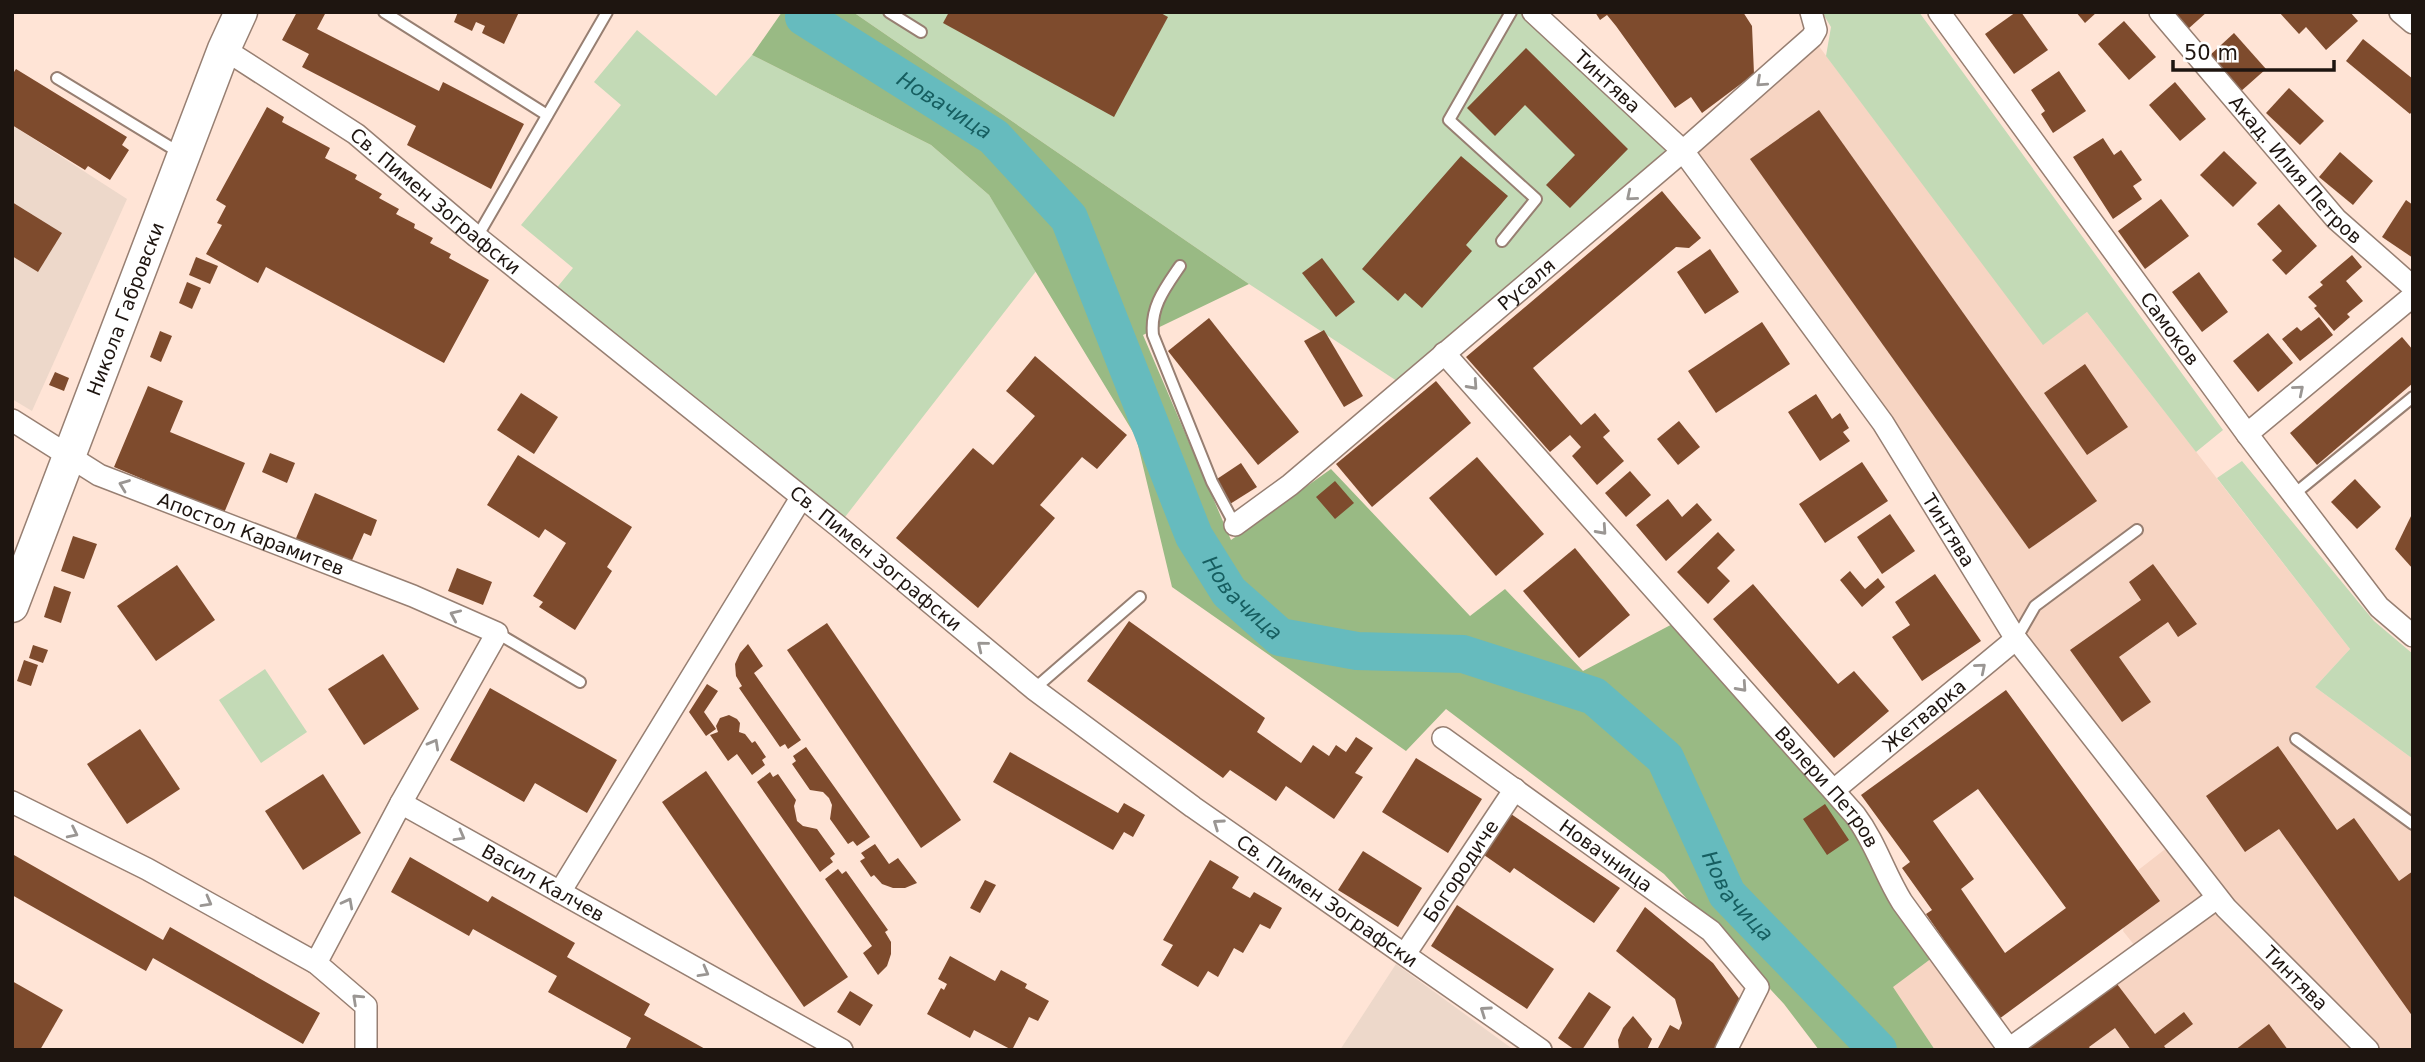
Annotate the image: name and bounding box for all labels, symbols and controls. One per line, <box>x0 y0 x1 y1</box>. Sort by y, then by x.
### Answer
scale bar <box>2173 28 2334 72</box>
text: 50 m <box>2184 41 2238 65</box>
street label: Тинтява <box>1570 45 1645 117</box>
water label: Новачица <box>893 67 996 144</box>
one-way arrow <box>1756 74 1769 87</box>
street label: Акад. Илия Петров <box>2225 91 2367 248</box>
street label: Св. Пимен Зографски <box>346 123 525 279</box>
one-way arrow <box>1626 187 1638 200</box>
street label: Никола Габровски <box>82 219 168 399</box>
street label: Русаля <box>1493 254 1559 315</box>
street label: Самоков <box>2136 288 2204 370</box>
one-way arrow <box>1465 377 1477 390</box>
one-way arrow <box>2291 386 2304 398</box>
one-way arrow <box>118 479 130 493</box>
street label: Св. Пимен Зографски <box>786 481 966 635</box>
street label: Апостол Карамитев <box>155 488 347 579</box>
street label: Тинтява <box>1918 489 1980 571</box>
one-way arrow <box>1594 522 1606 535</box>
water label: Новачица <box>1197 551 1287 645</box>
one-way arrow <box>450 609 462 623</box>
one-way arrow <box>977 641 989 654</box>
one-way arrow <box>1972 664 1985 676</box>
street label: Жетварка <box>1878 674 1970 756</box>
one-way arrow <box>1734 679 1746 692</box>
street label: Валери Петров <box>1770 722 1884 851</box>
one-way arrow <box>426 738 439 751</box>
street label: Богородиче <box>1418 815 1502 926</box>
street label: Новачница <box>1555 815 1657 896</box>
one-way arrow <box>1213 820 1226 833</box>
one-way arrow <box>66 824 78 838</box>
one-way arrow <box>453 828 465 841</box>
street label: Св. Пимен Зографски <box>1232 830 1422 972</box>
street label: Васил Калчев <box>478 840 608 926</box>
water label: Новачица <box>1697 847 1778 946</box>
one-way arrow <box>200 894 212 907</box>
one-way arrow <box>340 897 353 910</box>
street label: Тинтява <box>2259 941 2333 1015</box>
one-way arrow <box>697 964 709 977</box>
one-way arrow <box>352 995 365 1007</box>
one-way arrow <box>1480 1007 1493 1019</box>

